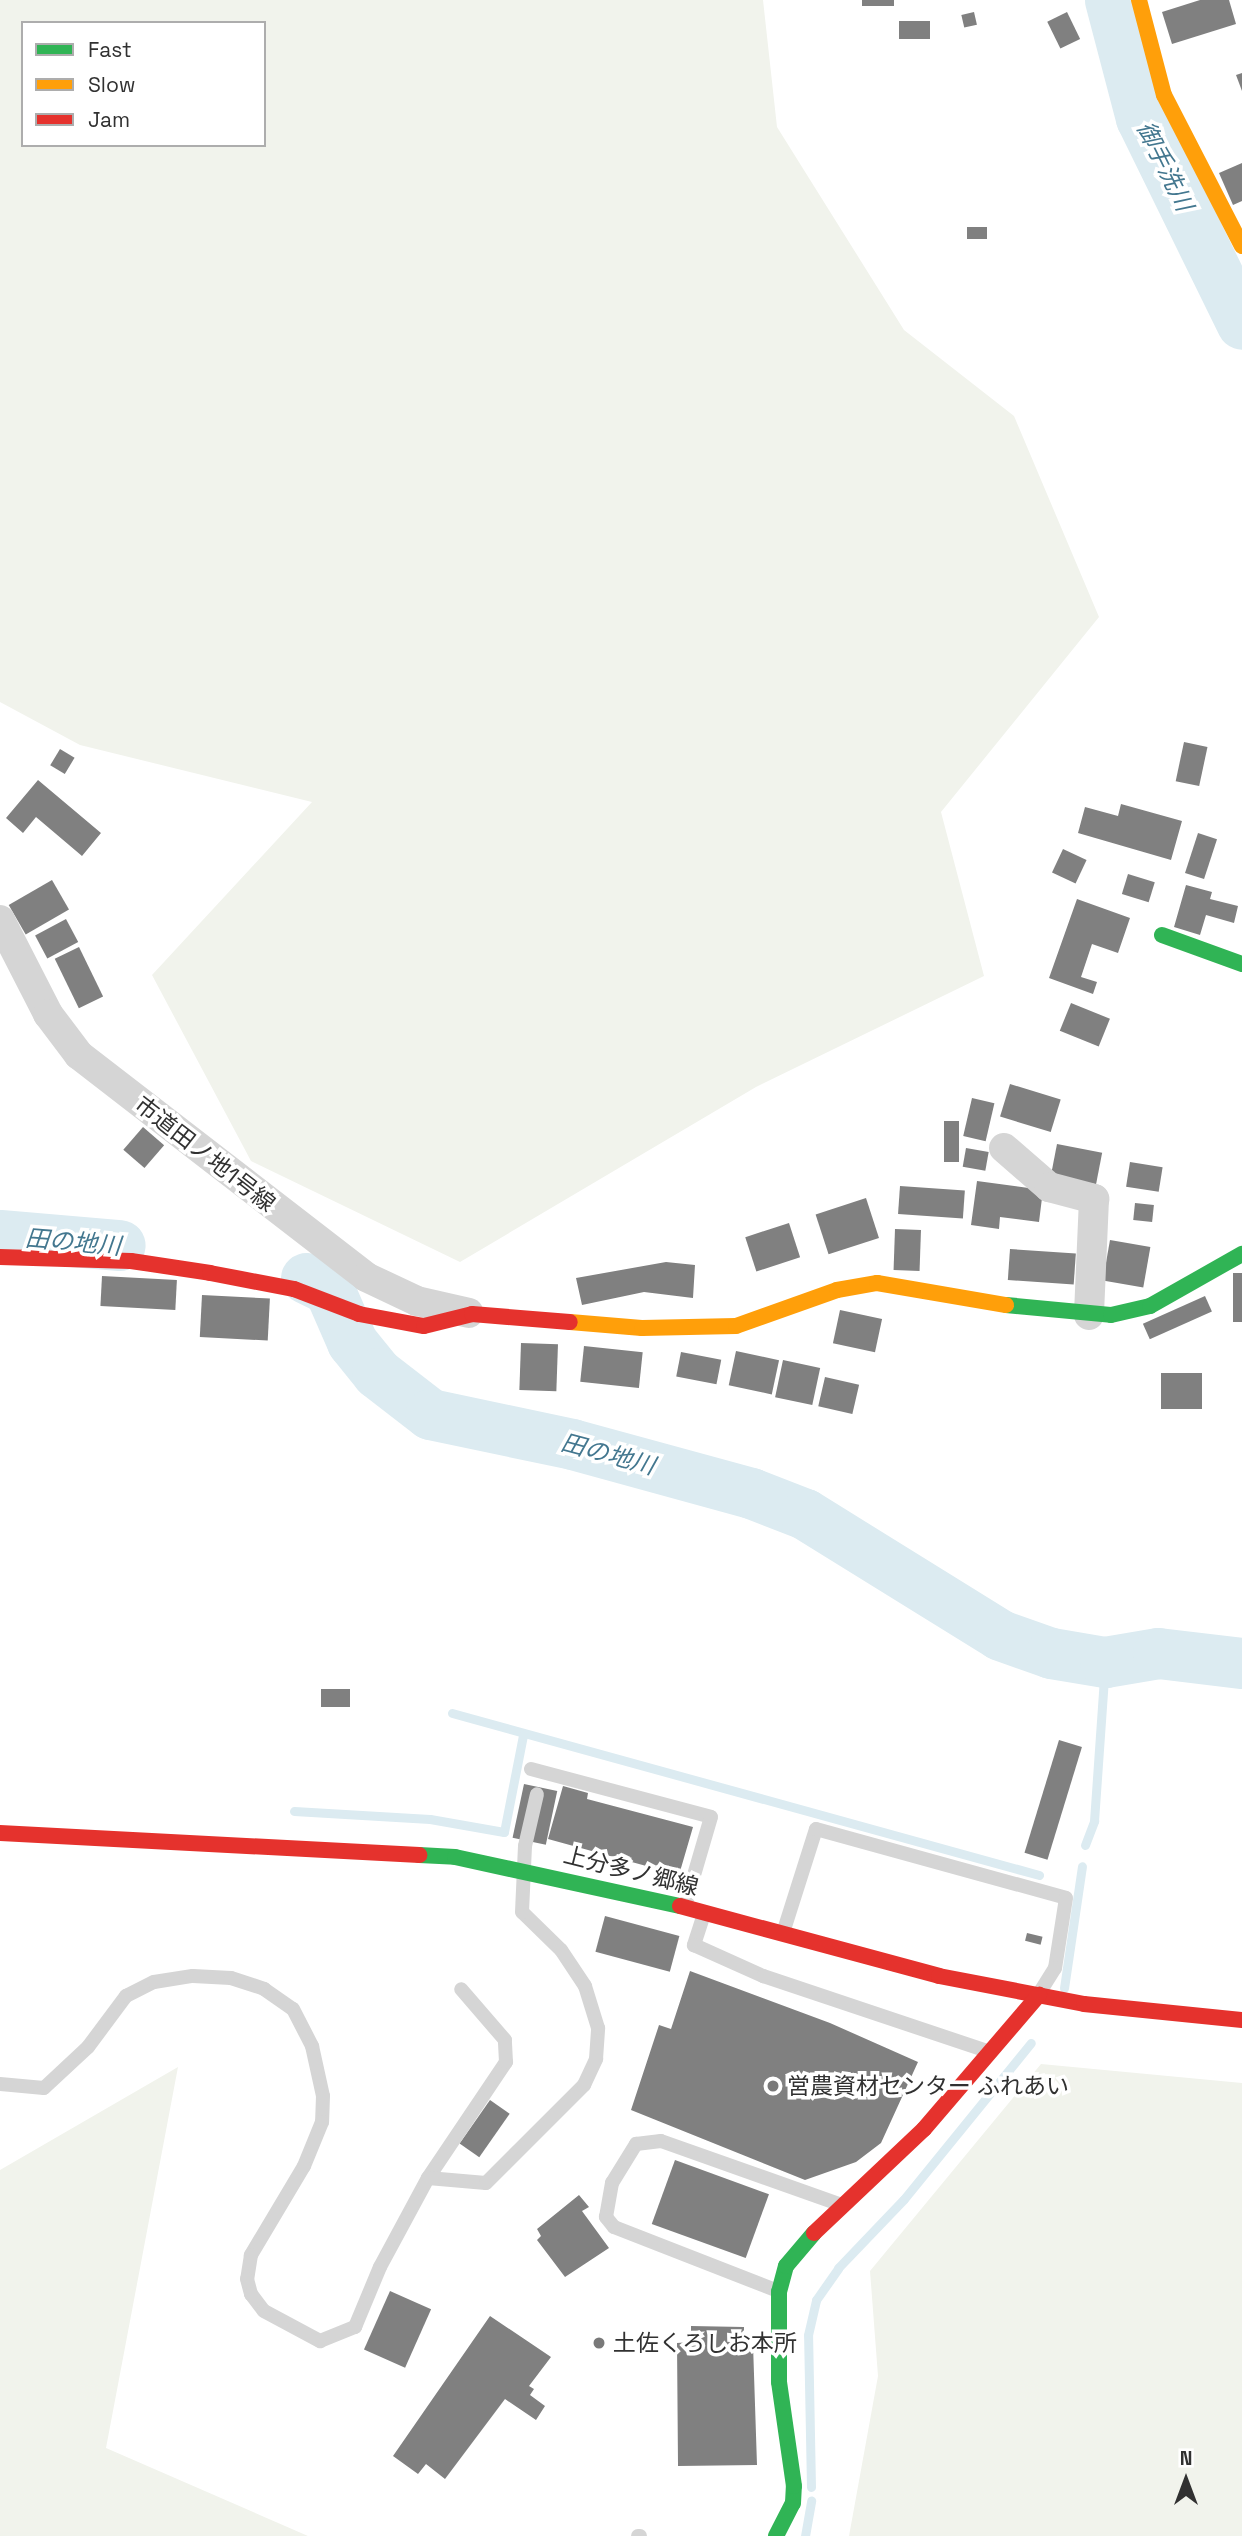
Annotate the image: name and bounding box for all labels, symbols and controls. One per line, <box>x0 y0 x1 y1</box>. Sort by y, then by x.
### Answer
legend <box>21 21 266 147</box>
text: Fast <box>88 36 132 63</box>
text: Slow <box>88 71 136 98</box>
text: Jam <box>88 106 130 133</box>
water label: 御手洗川 <box>1131 117 1199 215</box>
street label: 市道田ノ地1号線 <box>129 1091 281 1217</box>
water label: 田の地川 <box>24 1223 122 1261</box>
water label: 田の地川 <box>558 1428 658 1480</box>
street label: 上分多ノ郷線 <box>561 1841 701 1901</box>
place label: 営農資材センター ふれあい <box>787 2072 1069 2100</box>
marker: 営農資材センター ふれあい <box>765 2078 781 2094</box>
place label: 土佐くろしお本所 <box>613 2329 797 2357</box>
marker: 土佐くろしお本所 <box>591 2335 607 2351</box>
north arrow <box>1151 2445 1221 2515</box>
text: N <box>1180 2446 1192 2471</box>

